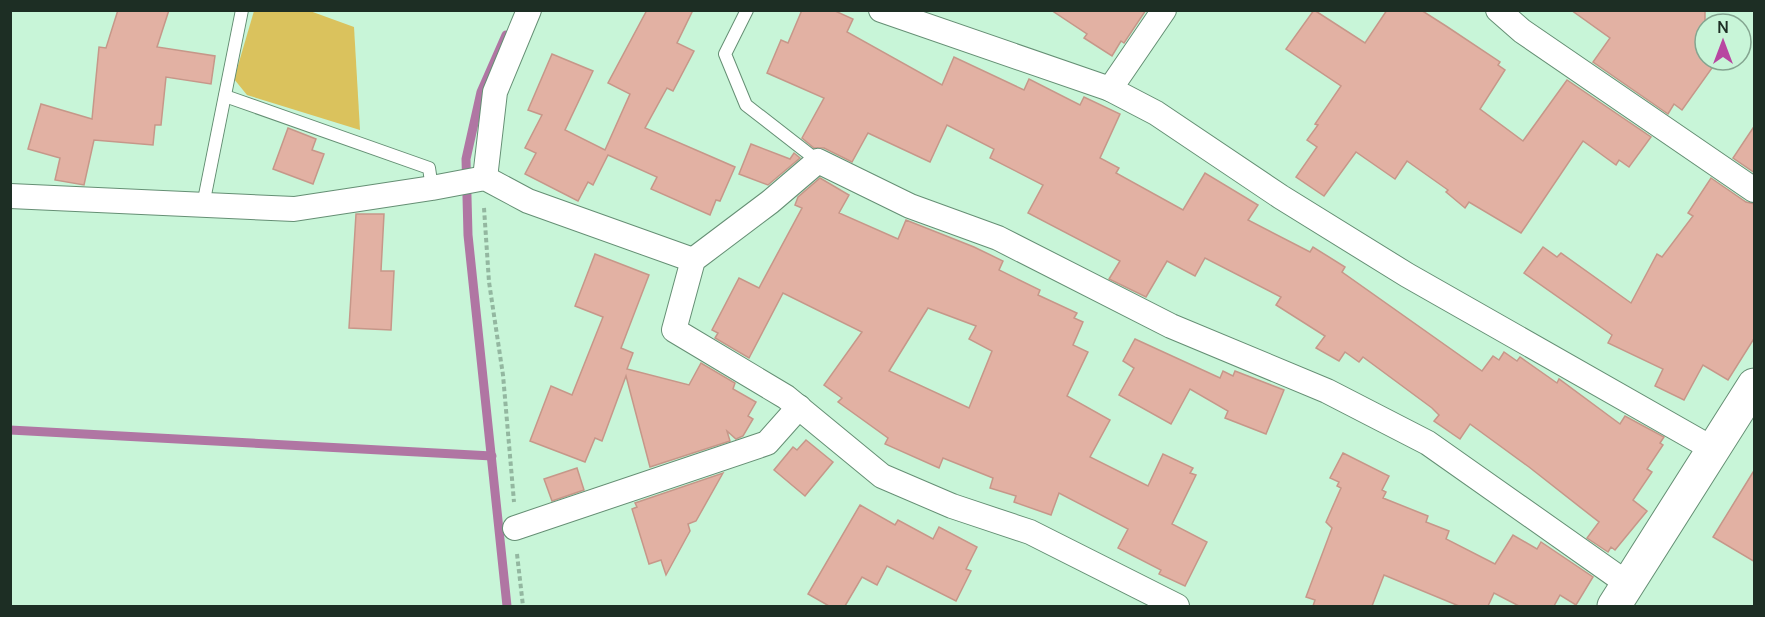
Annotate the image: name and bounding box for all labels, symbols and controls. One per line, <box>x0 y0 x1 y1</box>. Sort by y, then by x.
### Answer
north arrow <box>1693 12 1753 72</box>
text: N <box>1717 16 1729 38</box>

